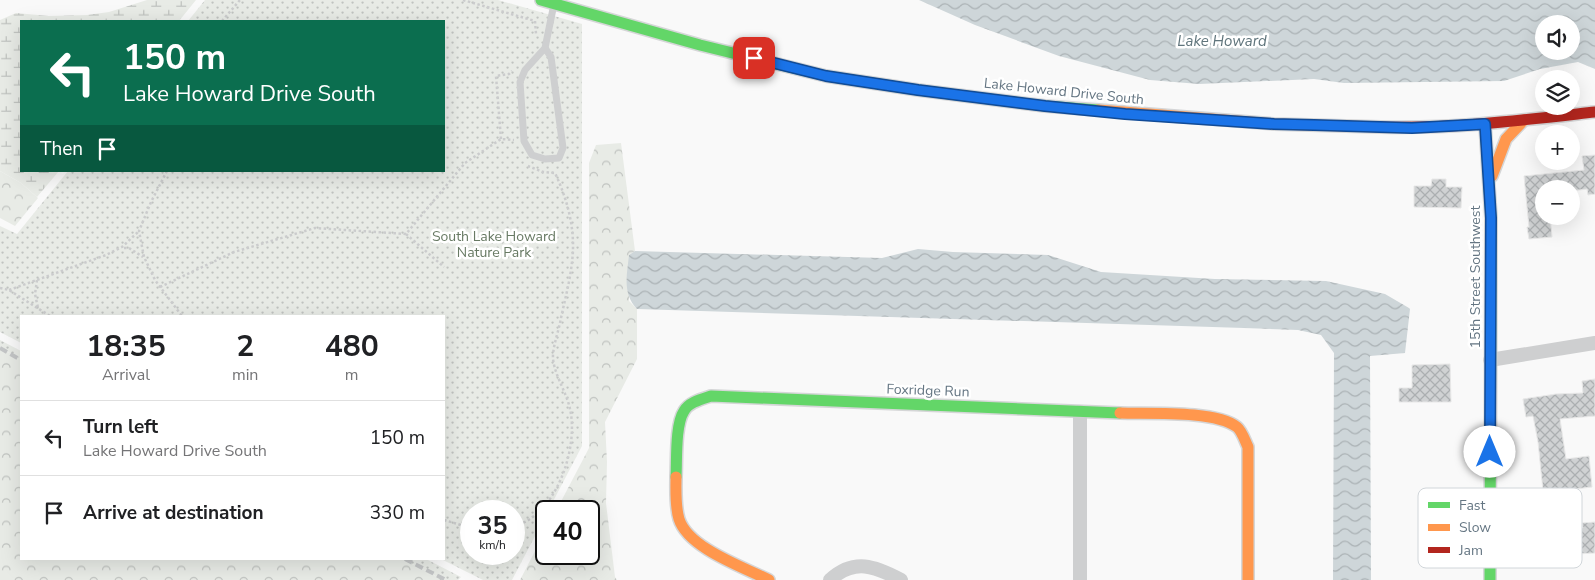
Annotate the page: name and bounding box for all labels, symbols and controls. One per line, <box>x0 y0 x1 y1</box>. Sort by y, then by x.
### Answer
map controls <box>1535 15 1580 225</box>
button: sound <box>1535 15 1580 60</box>
water label: Lake Howard <box>1177 31 1267 51</box>
text: 150 m <box>123 34 226 81</box>
pin <box>733 37 775 79</box>
icon: left <box>40 40 105 105</box>
icon: arrive <box>740 44 768 72</box>
button: layers <box>1535 70 1580 115</box>
street label: Lake Howard Drive South <box>983 74 1145 109</box>
text: Lake Howard Drive South <box>123 79 376 109</box>
button: + <box>1535 125 1580 170</box>
icon: arrive <box>93 135 121 163</box>
text: Then <box>40 136 83 162</box>
button: − <box>1535 180 1580 225</box>
street label: 15th Street Southwest <box>1466 206 1485 348</box>
park label: South Lake Howard Nature Park <box>432 227 556 262</box>
text: 18:35 <box>86 326 166 367</box>
text: 2 <box>236 326 254 367</box>
text: 480 <box>325 326 379 367</box>
text: Arrival <box>102 364 150 386</box>
text: min <box>232 364 258 386</box>
text: m <box>345 364 359 386</box>
street label: Foxridge Run <box>886 380 970 401</box>
text: Turn left <box>83 414 158 440</box>
icon: left <box>40 424 68 452</box>
text: 150 m <box>370 425 425 451</box>
position arrow <box>1463 425 1515 477</box>
text: Lake Howard Drive South <box>83 440 267 462</box>
legend <box>1418 488 1582 568</box>
text: Fast <box>1459 496 1485 515</box>
icon: arrive <box>40 499 68 527</box>
text: Arrive at destination <box>83 500 264 526</box>
text: 330 m <box>370 500 425 526</box>
speed limit sign: 40 <box>535 500 600 565</box>
text: 35 <box>477 509 508 543</box>
text: Slow <box>1459 518 1491 537</box>
text: km/h <box>479 537 506 553</box>
text: Jam <box>1458 541 1483 560</box>

